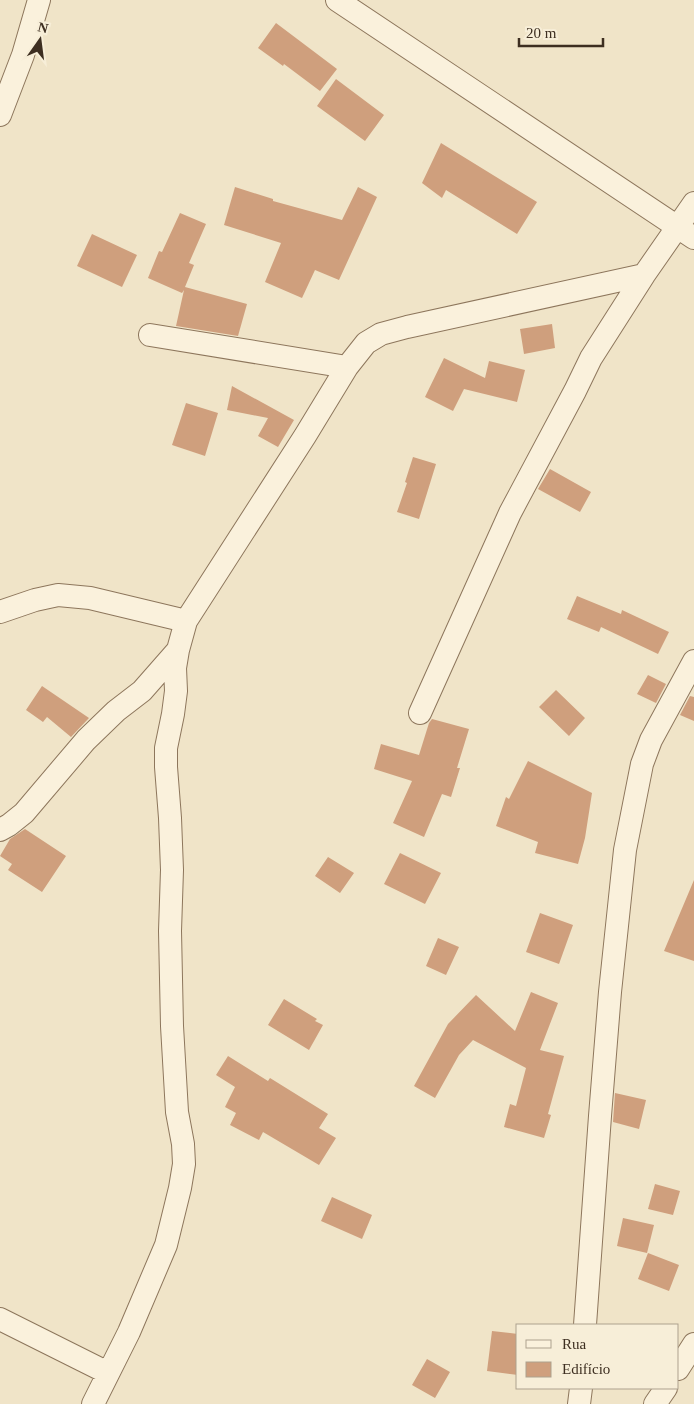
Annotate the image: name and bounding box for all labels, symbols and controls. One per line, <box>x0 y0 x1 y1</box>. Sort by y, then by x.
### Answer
north arrow <box>15 15 65 65</box>
scale bar <box>519 15 603 47</box>
text: N <box>36 19 50 36</box>
text: 20 m <box>526 25 557 41</box>
legend <box>516 1324 679 1389</box>
text: Rua <box>562 1336 587 1352</box>
text: Edifício <box>562 1361 610 1377</box>

